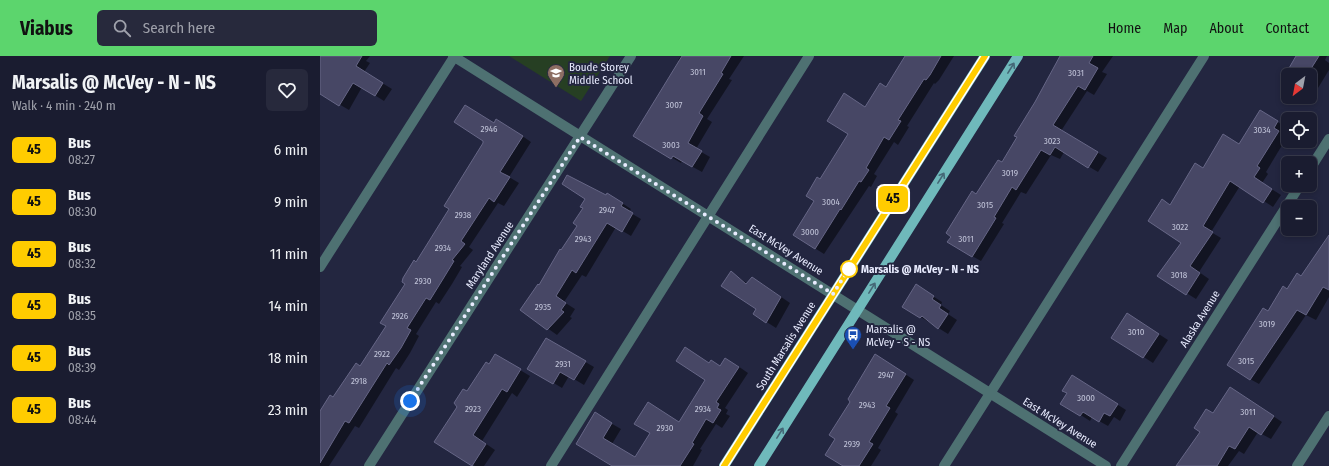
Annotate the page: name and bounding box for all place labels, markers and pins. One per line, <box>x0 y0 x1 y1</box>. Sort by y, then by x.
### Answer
place label: Boude Storey Middle School <box>569 61 633 87</box>
school or university icon: Boude Storey Middle School <box>546 63 566 88</box>
marker: Marsalis @ McVey - N - NS <box>840 260 858 278</box>
place label: Marsalis @ McVey - N - NS <box>861 263 979 276</box>
place label: Marsalis @ McVey - S - NS <box>866 323 931 349</box>
bus stop icon: Marsalis @ McVey - S - NS <box>843 325 863 350</box>

